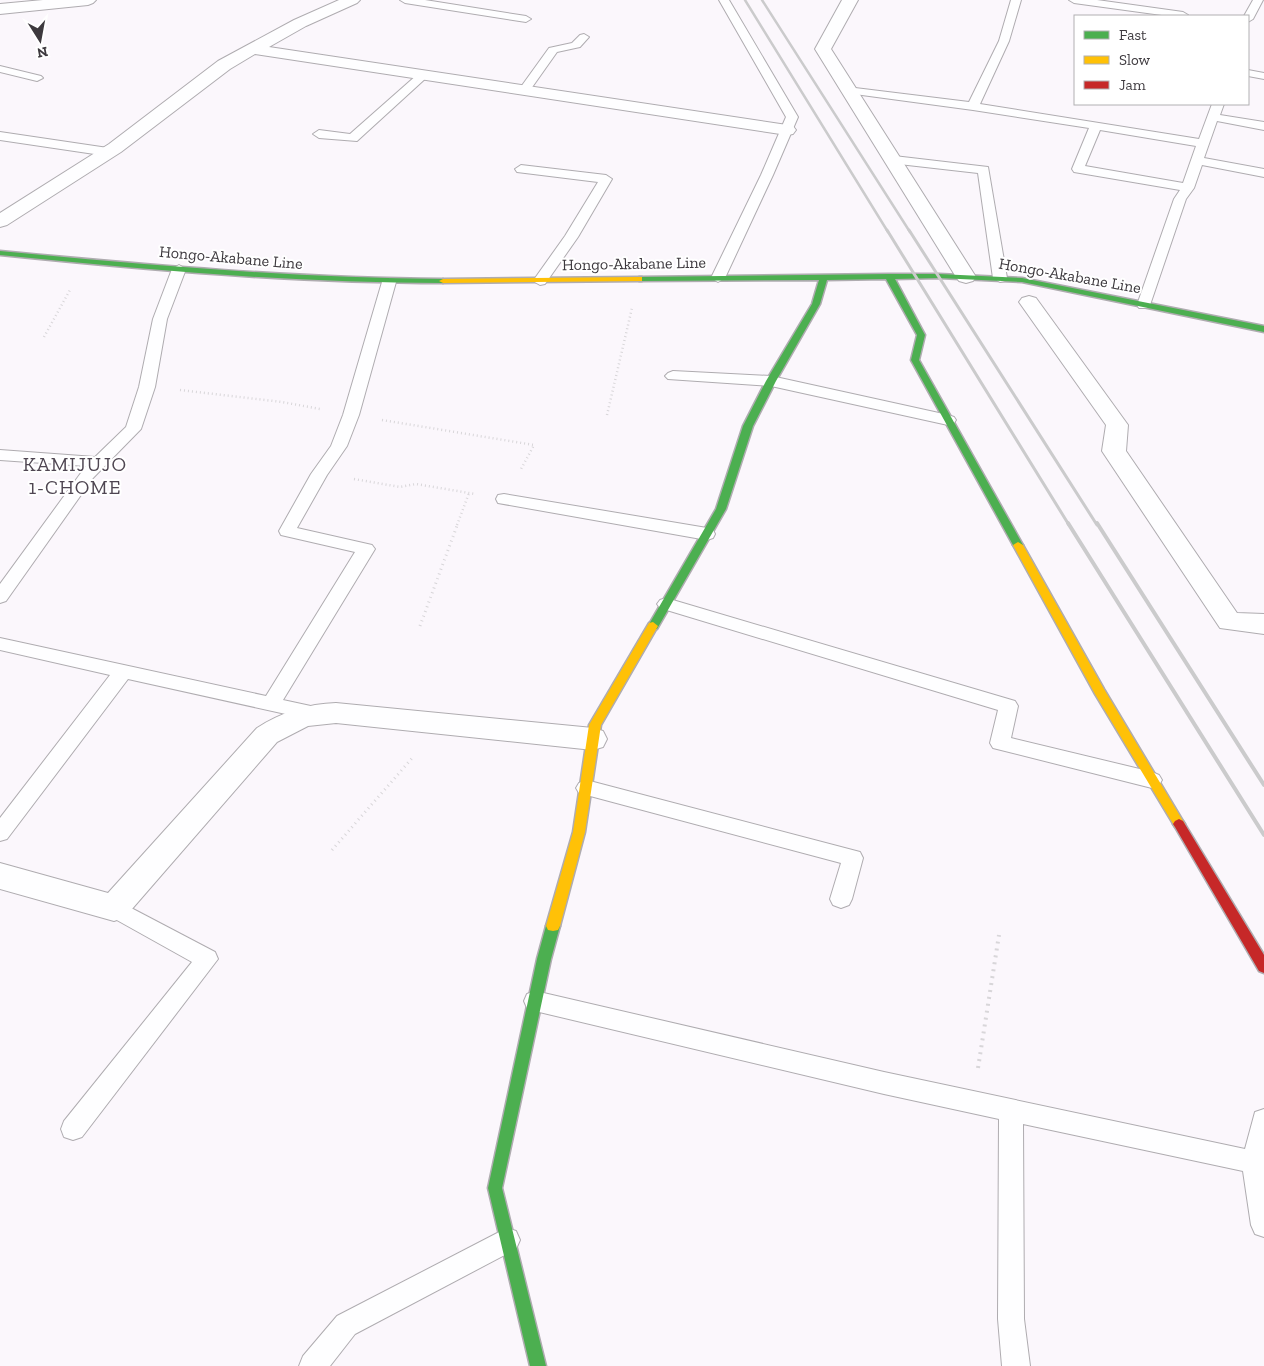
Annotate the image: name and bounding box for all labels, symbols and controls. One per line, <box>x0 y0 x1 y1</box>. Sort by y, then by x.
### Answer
north arrow <box>15 15 65 65</box>
legend <box>1074 15 1249 105</box>
text: Fast <box>1119 26 1147 44</box>
text: N <box>35 43 49 62</box>
text: Slow <box>1119 51 1151 69</box>
text: Jam <box>1119 76 1146 94</box>
street label: Hongo-Akabane Line <box>158 242 304 273</box>
street label: Hongo-Akabane Line <box>562 253 706 274</box>
street label: Hongo-Akabane Line <box>997 254 1142 297</box>
district label: KAMIJUJO 1-CHOME <box>23 452 127 499</box>

